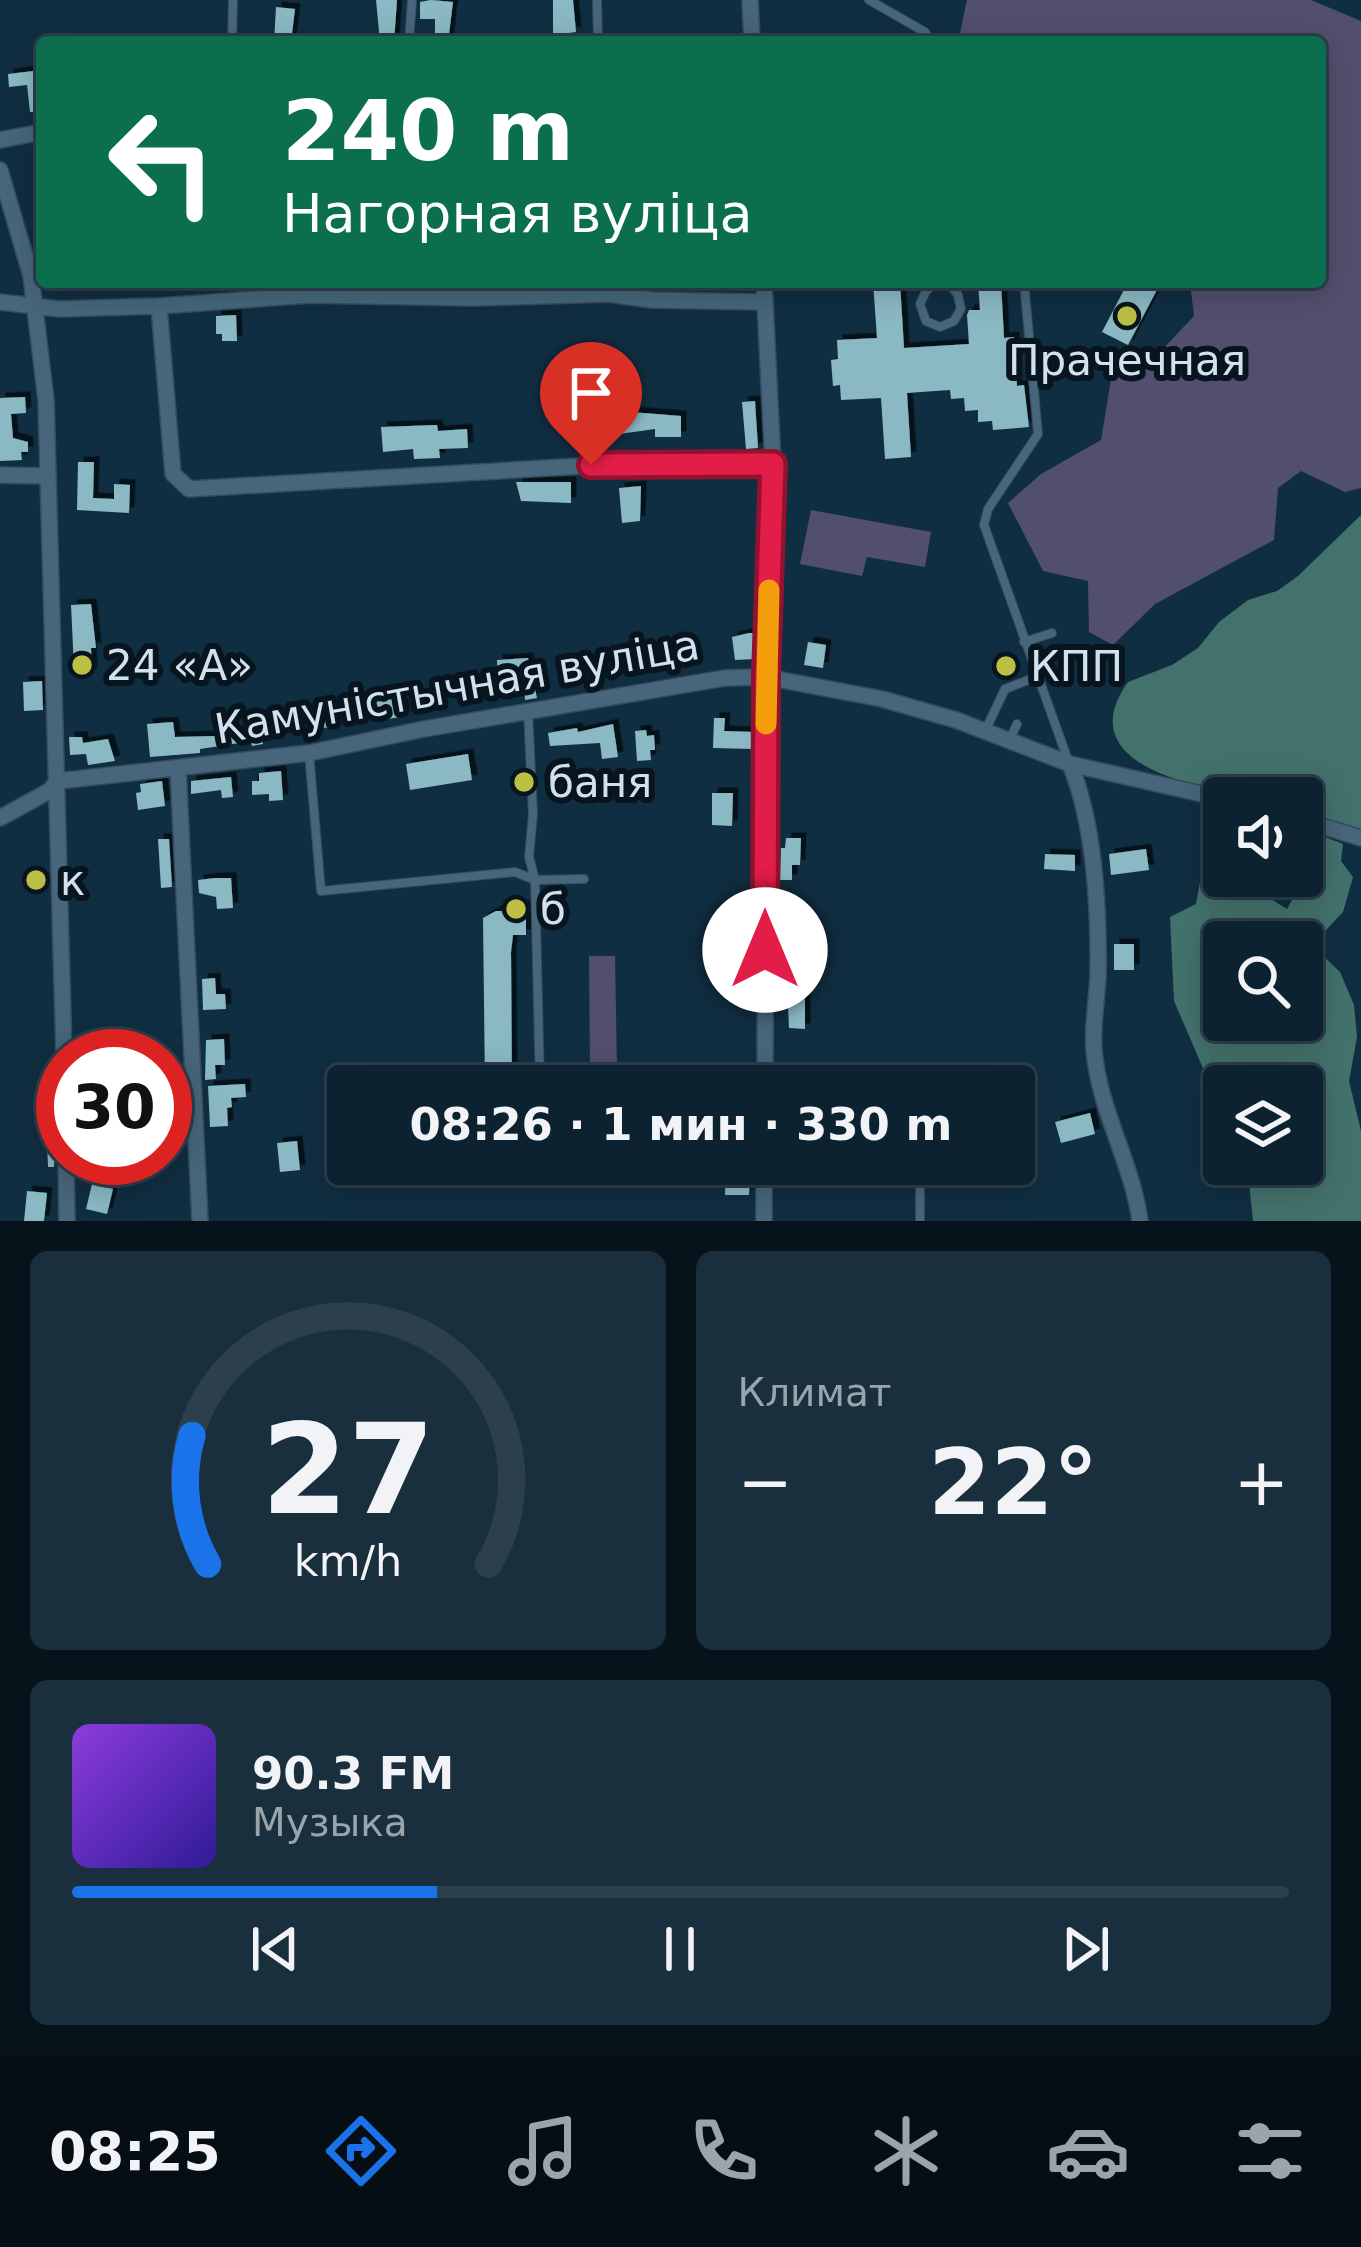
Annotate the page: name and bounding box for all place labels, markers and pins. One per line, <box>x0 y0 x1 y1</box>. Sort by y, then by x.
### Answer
marker: Прачечная <box>1114 303 1140 329</box>
place label: Прачечная <box>1008 336 1246 385</box>
pin <box>540 342 642 465</box>
place label: 24 «А» <box>106 641 253 690</box>
place label: КПП <box>1030 642 1123 691</box>
marker: 24 «А» <box>69 652 95 678</box>
marker: КПП <box>993 653 1019 679</box>
place label: баня <box>548 758 652 807</box>
marker: баня <box>511 769 537 795</box>
place label: к <box>60 856 85 905</box>
marker: к <box>23 867 49 893</box>
place label: б <box>540 885 566 934</box>
marker: б <box>503 896 529 922</box>

